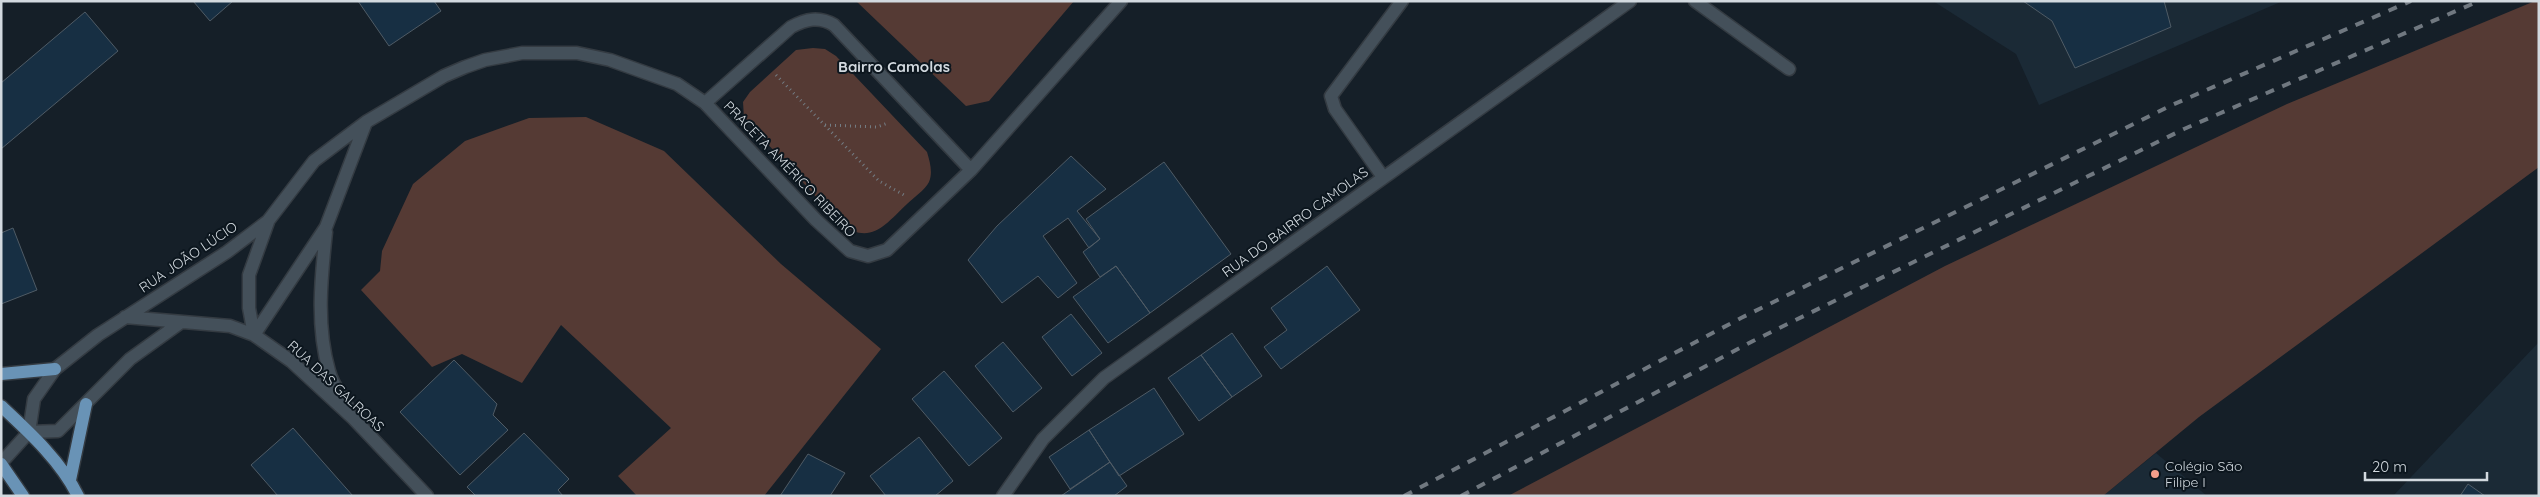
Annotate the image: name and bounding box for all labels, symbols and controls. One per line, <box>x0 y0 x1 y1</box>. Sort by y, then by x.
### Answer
district label: Bairro Camolas <box>838 57 950 76</box>
street label: PRACETA AMÉRICO RIBEIRO <box>720 97 860 241</box>
street label: RUA DO BAIRRO CAMOLAS <box>1218 163 1372 281</box>
street label: RUA JOÃO LÚCIO <box>135 217 241 297</box>
street label: RUA DAS GALROAS <box>284 337 388 436</box>
scale bar <box>2365 450 2488 482</box>
place label: Colégio São Filipe I <box>2165 457 2242 491</box>
text: 20 m <box>2372 457 2407 476</box>
marker: Colégio São Filipe I <box>2149 468 2161 480</box>

